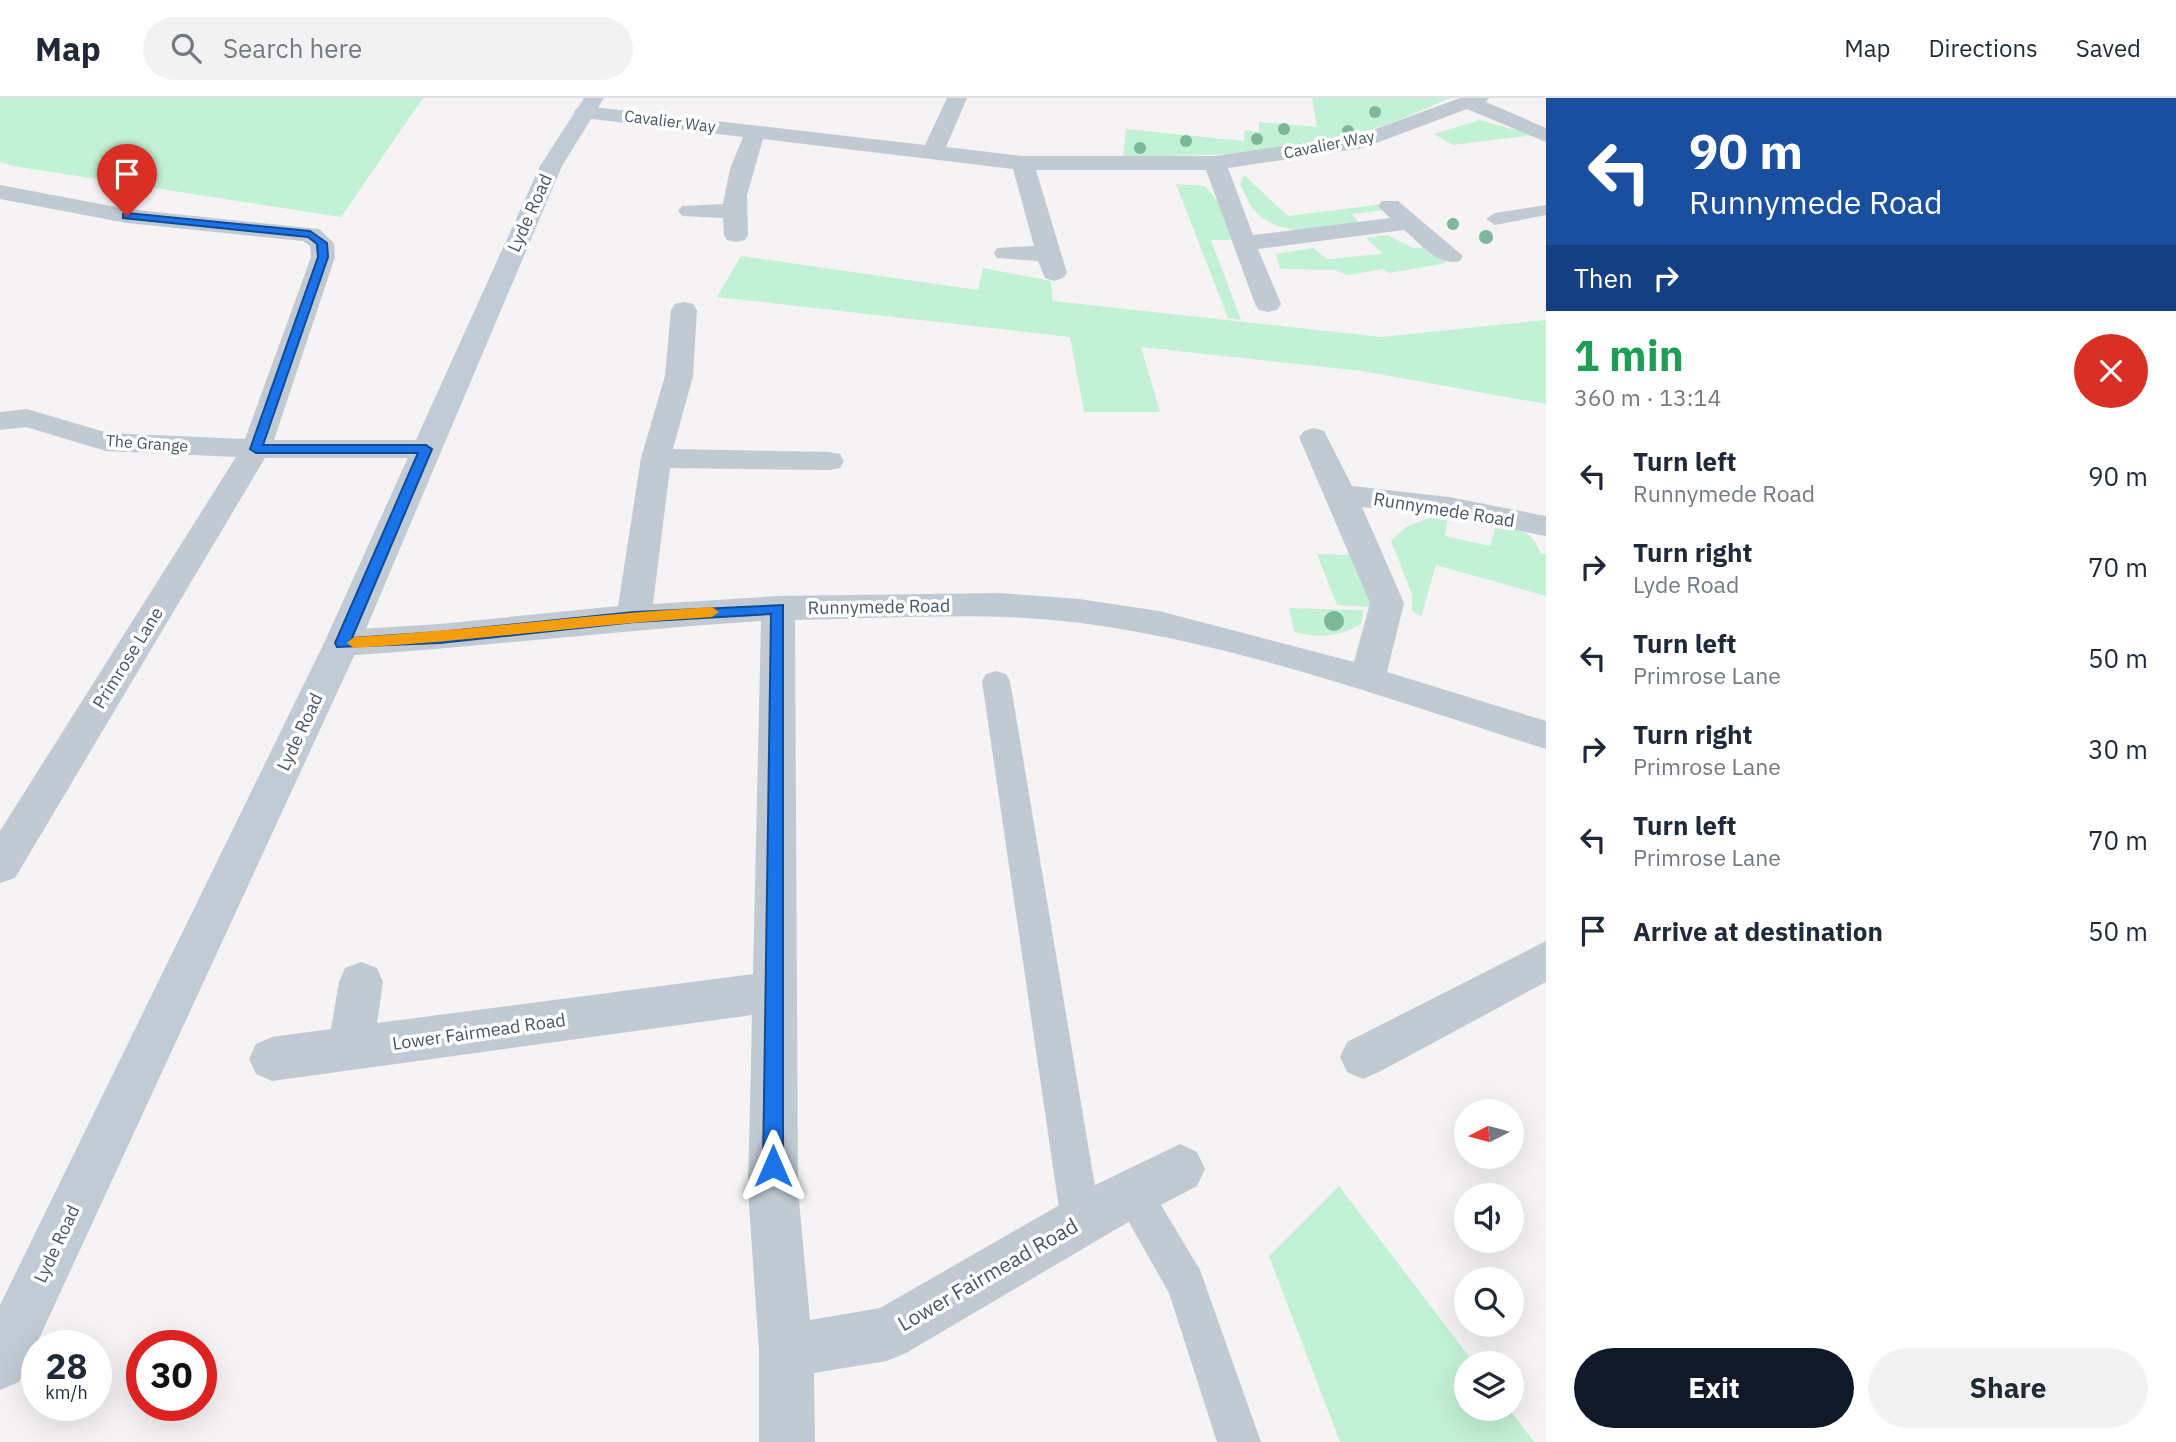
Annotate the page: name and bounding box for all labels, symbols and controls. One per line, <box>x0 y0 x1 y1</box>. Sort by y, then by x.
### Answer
search box <box>143 17 633 80</box>
text: Map <box>35 27 101 70</box>
icon: search <box>167 29 205 67</box>
text: Search here <box>223 31 362 65</box>
text: Map <box>1844 32 1890 64</box>
text: Directions <box>1928 32 2038 64</box>
text: Saved <box>2076 32 2141 64</box>
street label: Cavalier Way <box>623 105 717 137</box>
text: 90 m <box>1689 119 1803 182</box>
street label: Cavalier Way <box>1282 125 1376 163</box>
icon: left <box>1574 126 1665 217</box>
pin <box>97 144 157 216</box>
icon: arrive <box>108 155 146 193</box>
street label: Lyde Road <box>502 170 557 255</box>
text: Runnymede Road <box>1689 181 1942 223</box>
icon: right <box>1647 259 1685 297</box>
text: Then <box>1574 261 1633 295</box>
text: 1 min <box>1574 328 1684 383</box>
button: close <box>2074 334 2148 408</box>
text: 360 m · 13:14 <box>1574 382 1721 412</box>
street label: The Grange <box>105 430 189 456</box>
text: Turn left <box>1633 444 1736 478</box>
icon: left <box>1574 457 1612 495</box>
text: 90 m <box>2088 459 2148 493</box>
text: Runnymede Road <box>1633 478 1815 508</box>
street label: Runnymede Road <box>1372 487 1516 532</box>
text: Turn right <box>1633 535 1752 569</box>
icon: right <box>1574 548 1612 586</box>
text: 70 m <box>2088 550 2148 584</box>
text: Lyde Road <box>1633 569 1739 599</box>
street label: Runnymede Road <box>808 594 950 619</box>
street label: Primrose Lane <box>87 602 168 713</box>
text: Turn left <box>1633 626 1736 660</box>
icon: left <box>1574 639 1612 677</box>
text: 50 m <box>2088 641 2148 675</box>
text: Primrose Lane <box>1633 660 1781 690</box>
street label: Lyde Road <box>272 689 328 774</box>
text: Turn right <box>1633 717 1752 751</box>
icon: right <box>1574 730 1612 768</box>
text: 30 m <box>2088 732 2148 766</box>
text: Primrose Lane <box>1633 751 1781 781</box>
text: Turn left <box>1633 808 1736 842</box>
icon: left <box>1574 821 1612 859</box>
text: 70 m <box>2088 823 2148 857</box>
text: Primrose Lane <box>1633 842 1781 872</box>
icon: arrive <box>1574 912 1612 950</box>
text: Arrive at destination <box>1633 914 1883 948</box>
text: 50 m <box>2088 914 2148 948</box>
street label: Lower Fairmead Road <box>391 1008 567 1055</box>
north arrow <box>1454 1099 1524 1169</box>
map controls <box>1454 1099 1524 1421</box>
position arrow <box>736 1129 810 1203</box>
button: sound <box>1454 1183 1524 1253</box>
street label: Lyde Road <box>29 1201 85 1286</box>
street label: Lower Fairmead Road <box>892 1211 1083 1337</box>
button: search <box>1454 1267 1524 1337</box>
speed limit sign: 30 <box>126 1330 217 1421</box>
text: 28 <box>45 1343 88 1389</box>
button: Exit <box>1574 1348 1854 1428</box>
button: Share <box>1868 1348 2148 1428</box>
button: layers <box>1454 1351 1524 1421</box>
text: km/h <box>45 1381 88 1404</box>

